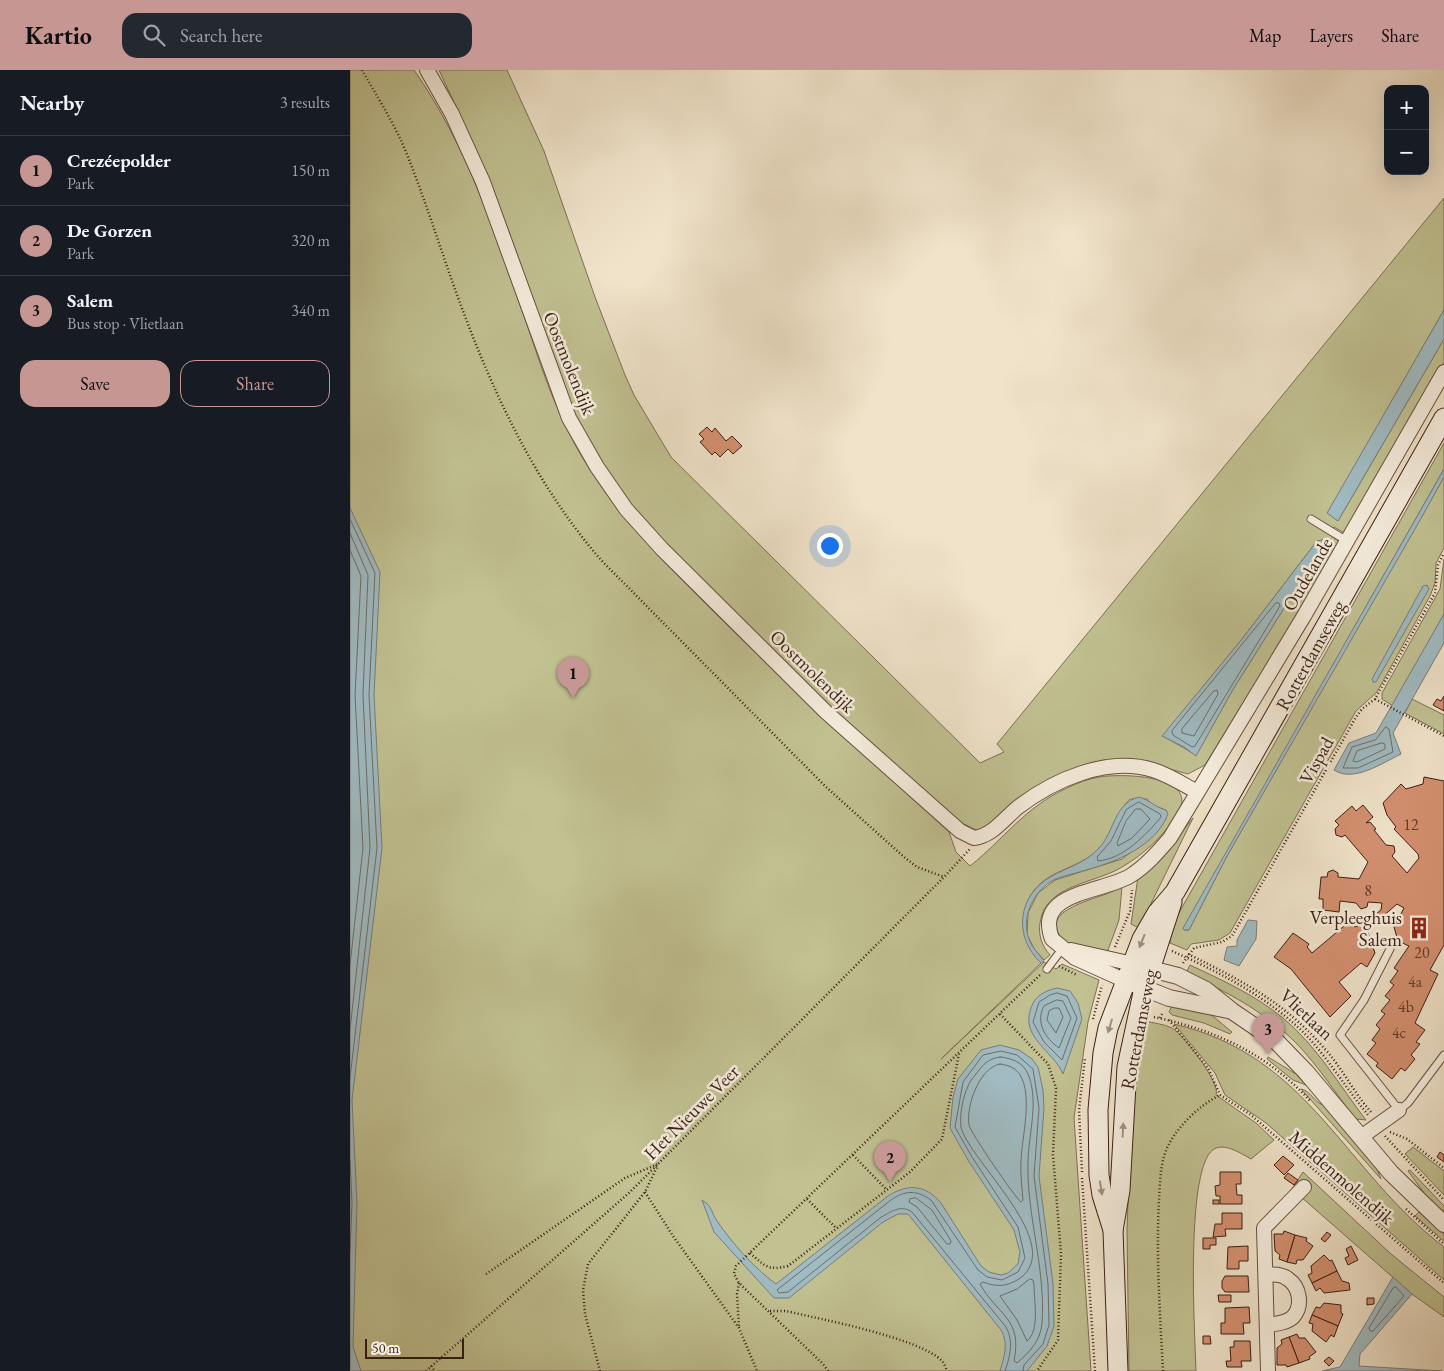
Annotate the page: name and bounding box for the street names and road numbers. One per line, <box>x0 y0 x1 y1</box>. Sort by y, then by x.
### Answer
street label: Oostmolendijk <box>537 308 602 420</box>
street label: Oudelande <box>1276 533 1338 615</box>
street label: Rotterdamseweg <box>1270 595 1351 715</box>
street label: Oostmolendijk <box>765 624 861 719</box>
street label: Vispad <box>1293 732 1340 788</box>
street label: Rotterdamseweg <box>1115 966 1163 1092</box>
street label: Vlietlaan <box>1274 983 1339 1046</box>
street label: Het Nieuwe Veer <box>638 1059 745 1165</box>
street label: Middenmolendijk <box>1284 1125 1400 1231</box>

